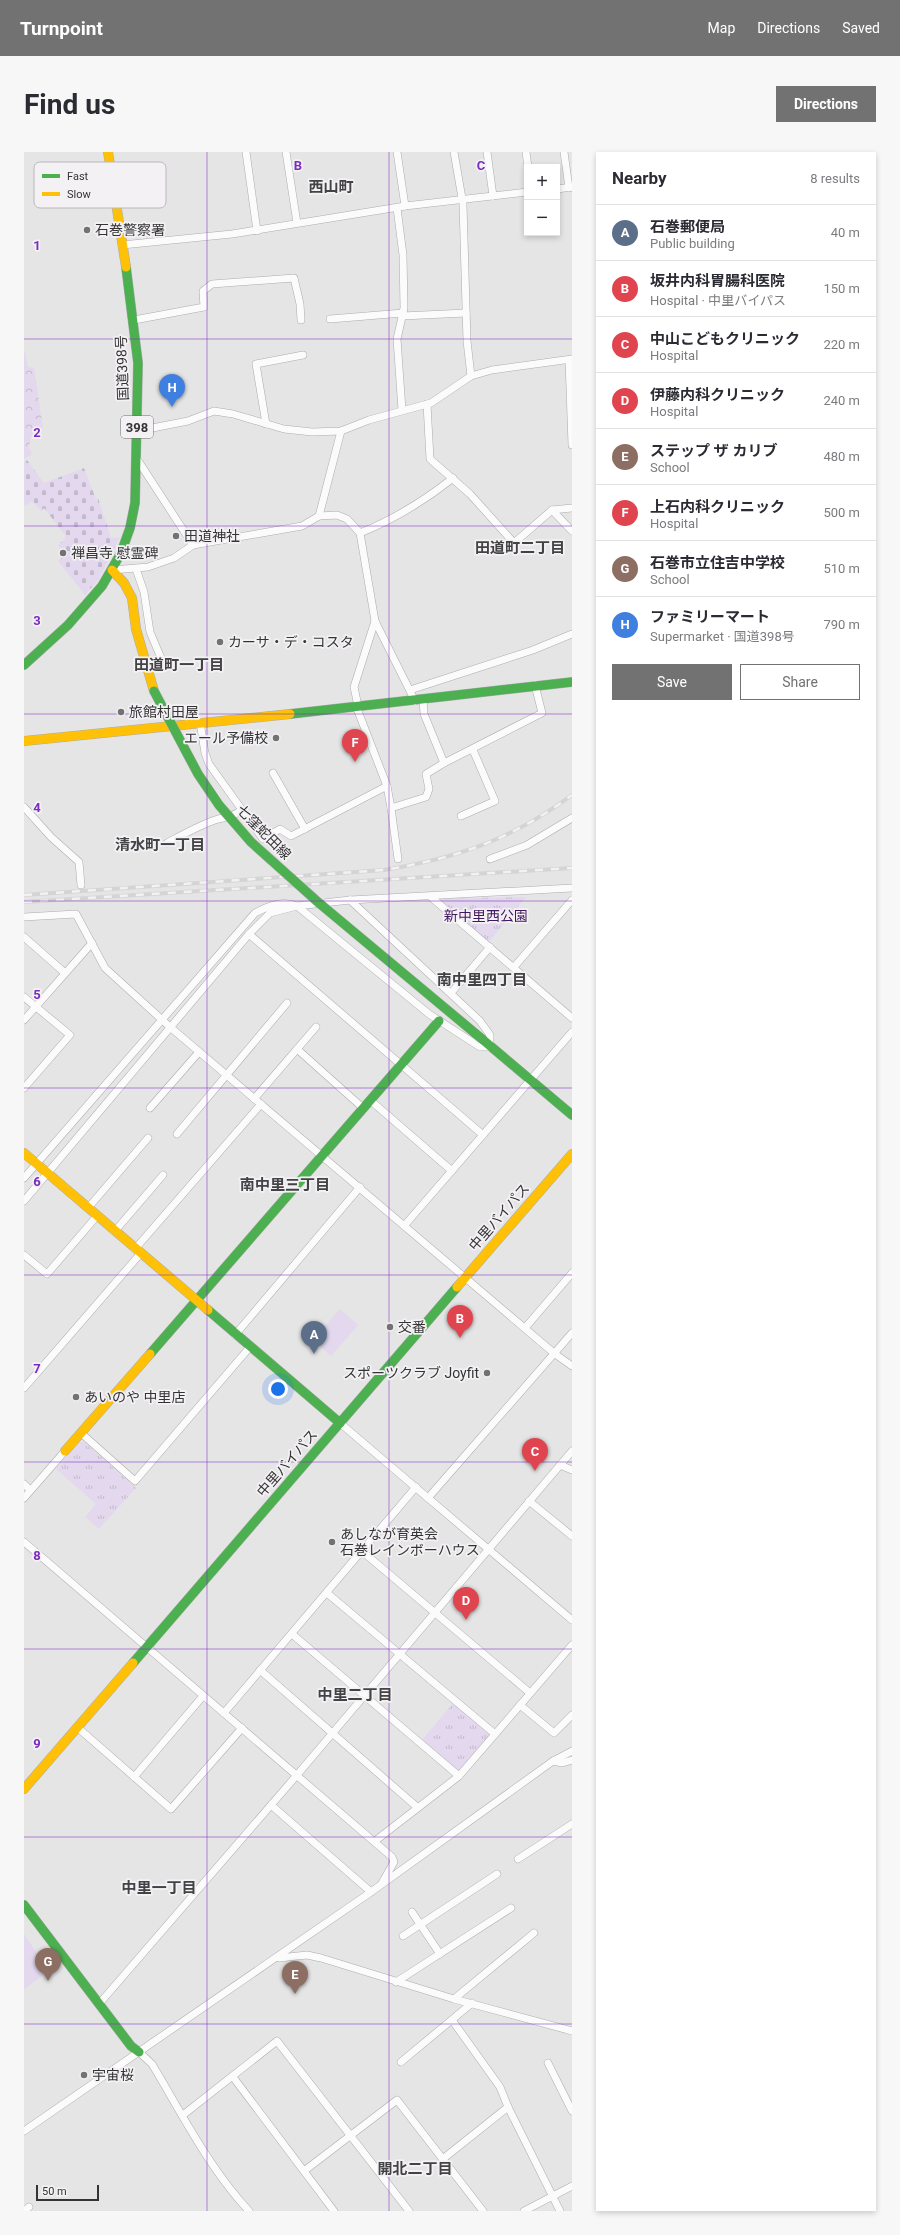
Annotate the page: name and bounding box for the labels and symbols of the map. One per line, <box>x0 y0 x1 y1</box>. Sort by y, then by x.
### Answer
text: B <box>294 158 302 173</box>
text: C <box>477 158 486 173</box>
legend <box>34 162 166 208</box>
text: Fast <box>67 170 89 183</box>
district label: 西山町 <box>308 178 354 196</box>
text: Slow <box>67 188 91 201</box>
place label: 石巻警察署 <box>95 222 165 238</box>
marker: 石巻警察署 <box>82 225 92 235</box>
text: 1 <box>33 238 41 253</box>
street label: 国道398号 <box>113 335 131 401</box>
pin: H <box>159 374 185 407</box>
road number: 398 <box>121 416 153 438</box>
text: 2 <box>33 425 41 440</box>
place label: 田道神社 <box>184 528 240 544</box>
marker: 田道神社 <box>171 531 181 541</box>
district label: 田道町二丁目 <box>475 539 565 557</box>
place label: 禅昌寺 慰霊碑 <box>71 545 158 561</box>
marker: 禅昌寺 慰霊碑 <box>58 548 68 558</box>
text: 3 <box>33 613 41 628</box>
place label: カーサ・デ・コスタ <box>228 634 354 650</box>
marker: カーサ・デ・コスタ <box>215 637 225 647</box>
district label: 田道町一丁目 <box>134 656 224 674</box>
place label: 旅館村田屋 <box>129 704 199 720</box>
marker: 旅館村田屋 <box>116 707 126 717</box>
pin: F <box>342 729 368 762</box>
place label: エール予備校 <box>184 730 268 746</box>
marker: エール予備校 <box>271 733 281 743</box>
text: 4 <box>33 800 41 815</box>
street label: 七窪蛇田線 <box>234 802 294 862</box>
district label: 清水町一丁目 <box>115 836 205 854</box>
park label: 新中里西公園 <box>444 908 528 924</box>
district label: 南中里四丁目 <box>437 971 527 989</box>
text: 5 <box>33 987 41 1002</box>
text: 6 <box>33 1174 41 1189</box>
district label: 南中里三丁目 <box>240 1176 330 1194</box>
street label: 中里バイパス <box>465 1180 533 1254</box>
pin: B <box>447 1305 473 1338</box>
place label: 交番 <box>398 1319 426 1335</box>
pin: A <box>301 1321 327 1354</box>
marker: 交番 <box>385 1322 395 1332</box>
text: 7 <box>33 1361 41 1376</box>
place label: スポーツクラブ Joyfit <box>343 1365 479 1381</box>
marker: スポーツクラブ Joyfit <box>482 1368 492 1378</box>
your location <box>268 1379 288 1399</box>
place label: あいのや 中里店 <box>84 1389 185 1405</box>
marker: あいのや 中里店 <box>71 1392 81 1402</box>
street label: 中里バイパス <box>253 1426 321 1500</box>
pin: C <box>522 1438 548 1471</box>
place label: あしなが育英会 石巻レインボーハウス <box>340 1526 480 1558</box>
marker: あしなが育英会 石巻レインボーハウス <box>327 1537 337 1547</box>
text: 8 <box>33 1548 41 1563</box>
pin: D <box>453 1587 479 1620</box>
district label: 中里二丁目 <box>317 1686 393 1704</box>
text: 9 <box>33 1736 41 1751</box>
district label: 中里一丁目 <box>121 1879 197 1897</box>
pin: G <box>35 1948 61 1981</box>
pin: E <box>282 1961 308 1994</box>
place label: 宇宙桜 <box>92 2067 134 2083</box>
marker: 宇宙桜 <box>79 2070 89 2080</box>
district label: 開北二丁目 <box>377 2160 453 2178</box>
scale bar <box>36 2183 99 2202</box>

